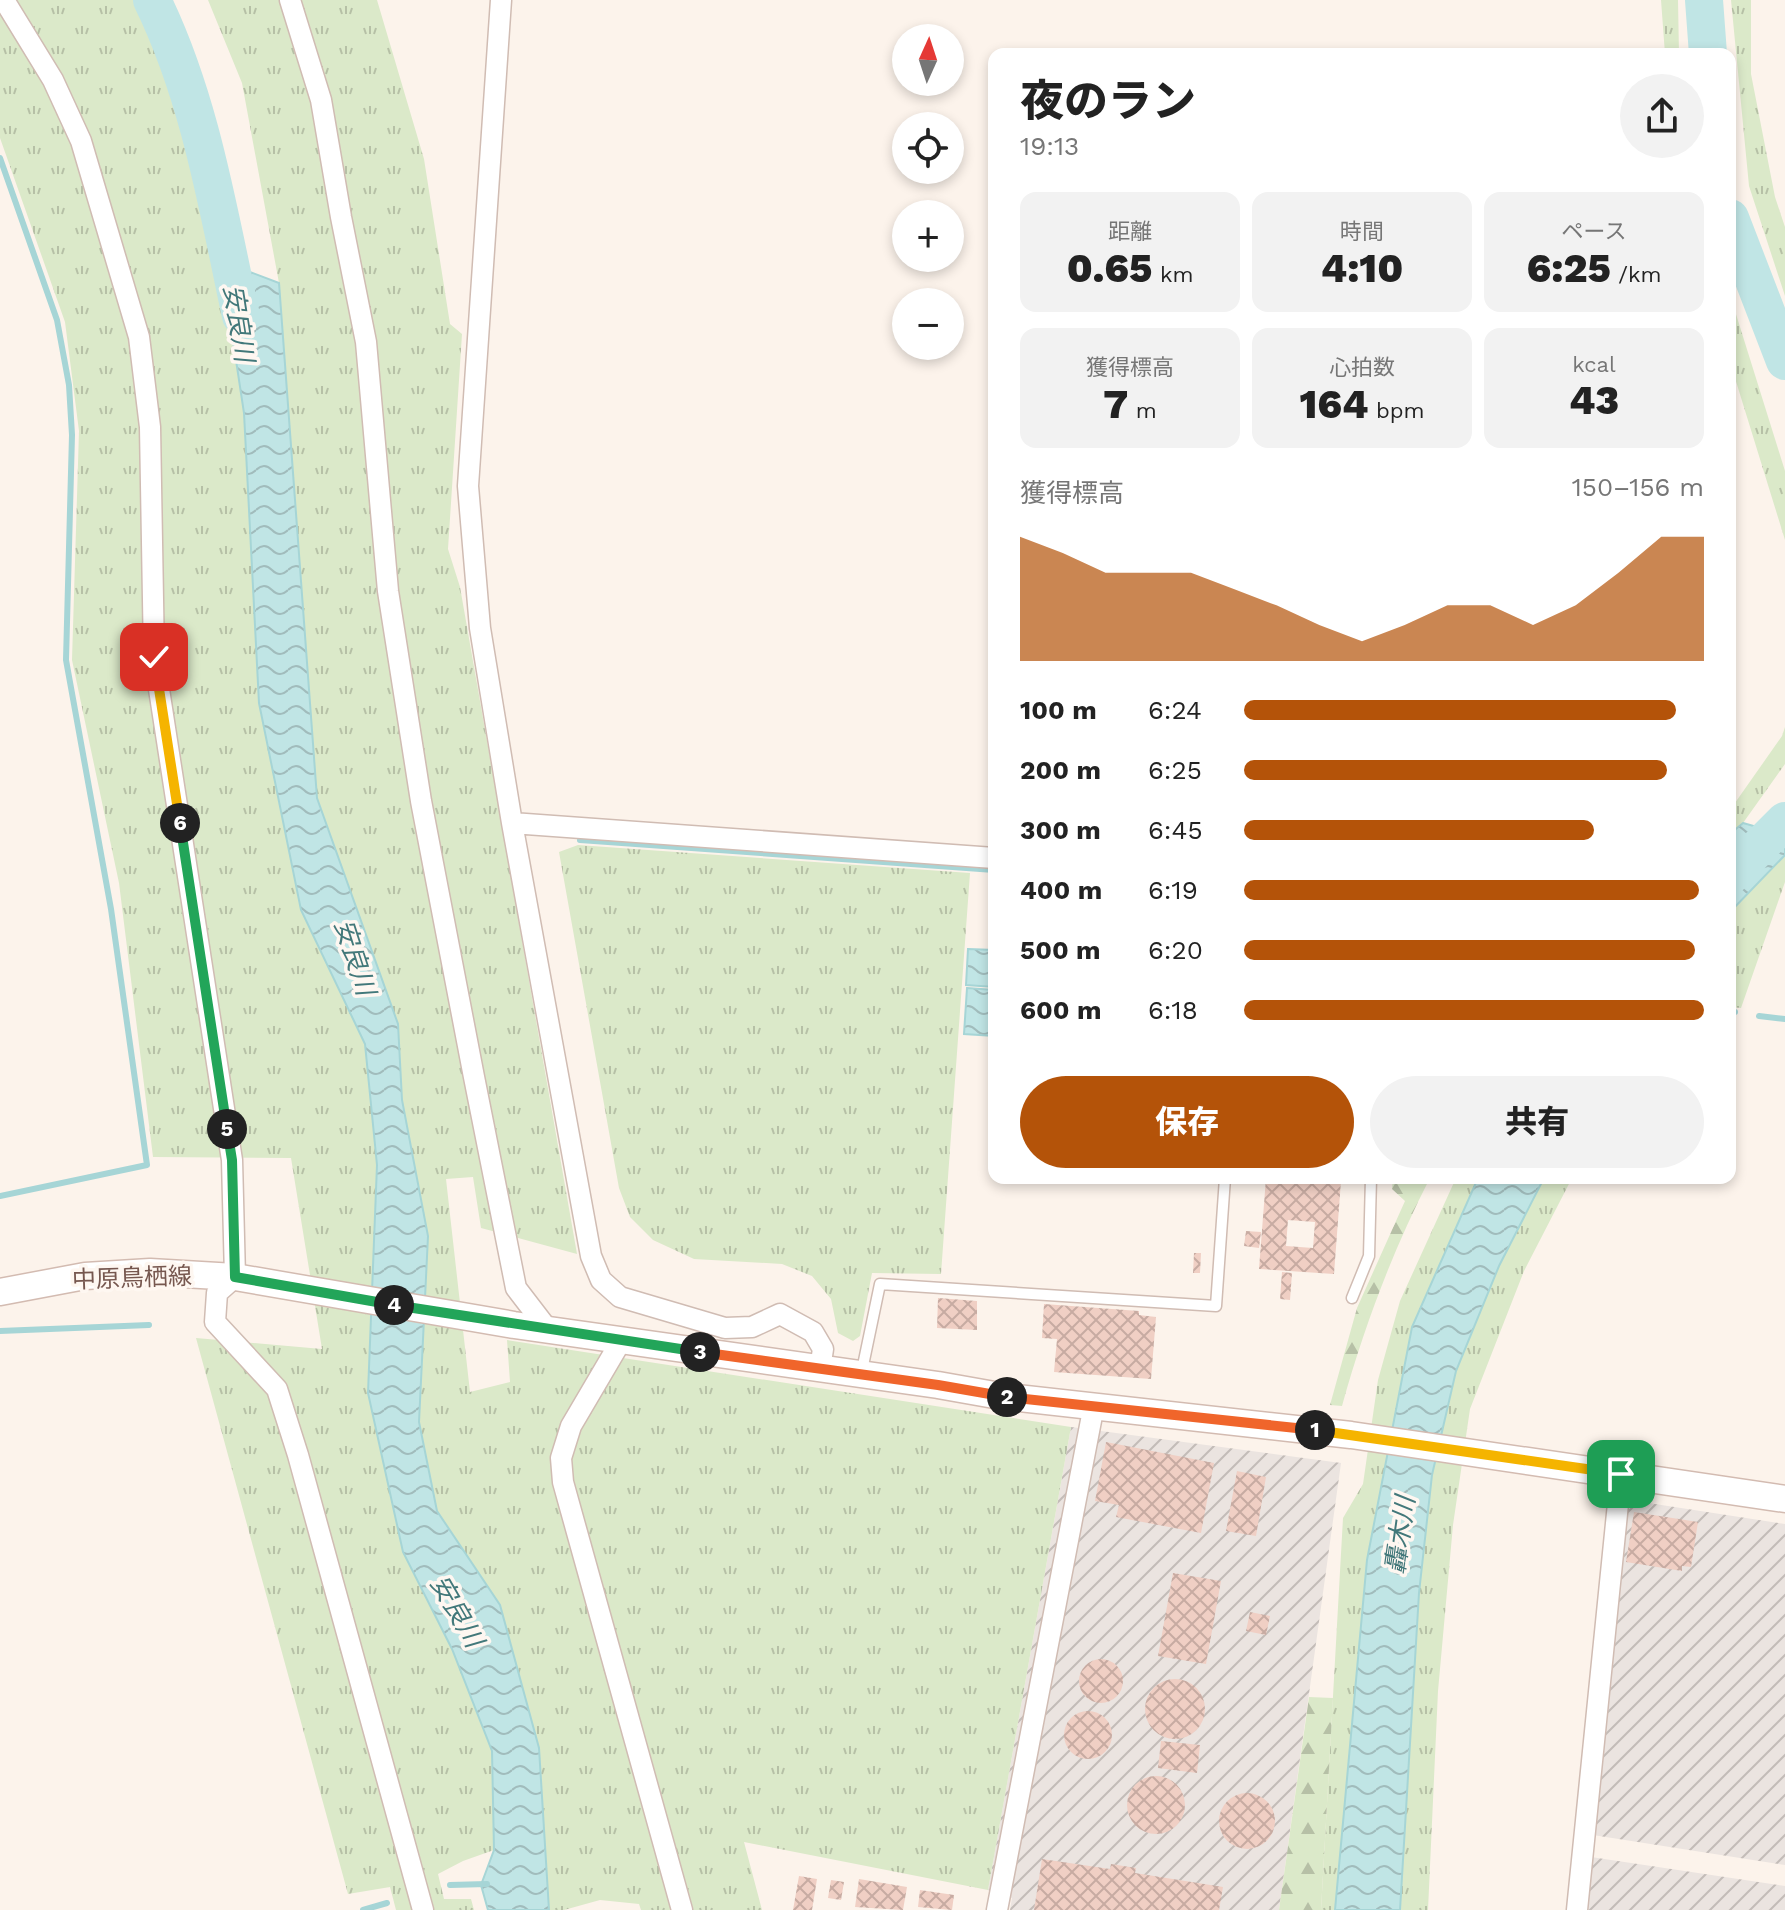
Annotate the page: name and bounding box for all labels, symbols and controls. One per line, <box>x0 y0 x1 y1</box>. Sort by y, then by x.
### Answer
north arrow <box>892 24 964 96</box>
map controls <box>892 24 964 360</box>
button: share <box>1620 74 1704 158</box>
text: 夜のラン <box>1020 75 1196 127</box>
button: locate <box>892 112 964 184</box>
text: 19:13 <box>1020 131 1079 161</box>
button: + <box>892 200 964 272</box>
text: 距離 <box>1108 219 1152 244</box>
text: 時間 <box>1340 219 1384 244</box>
text: ペース <box>1562 219 1626 244</box>
text: 0.65 <box>1067 245 1152 292</box>
text: 4:10 <box>1321 245 1403 292</box>
text: 6:25 <box>1527 245 1611 292</box>
text: km <box>1152 262 1193 287</box>
text: /km <box>1611 262 1661 287</box>
water label: 安良川 <box>218 282 260 367</box>
button: − <box>892 288 964 360</box>
text: kcal <box>1572 352 1616 377</box>
text: 獲得標高 <box>1086 355 1174 380</box>
text: 心拍数 <box>1329 355 1395 380</box>
text: 43 <box>1569 377 1619 424</box>
text: 7 <box>1103 381 1128 428</box>
text: 164 <box>1299 381 1368 428</box>
text: m <box>1128 398 1157 423</box>
text: bpm <box>1368 398 1425 423</box>
text: 150–156 m <box>1572 472 1704 502</box>
text: 獲得標高 <box>1020 478 1124 508</box>
pin <box>120 623 188 691</box>
icon: check <box>132 635 176 679</box>
text: 100 m <box>1020 695 1097 725</box>
text: 6:24 <box>1148 695 1202 725</box>
text: 200 m <box>1020 755 1101 785</box>
text: 6:25 <box>1148 755 1202 785</box>
pin: 6 <box>160 803 200 843</box>
text: 6 <box>173 810 187 835</box>
text: 300 m <box>1020 815 1101 845</box>
text: 6:45 <box>1148 815 1203 845</box>
text: 400 m <box>1020 875 1102 905</box>
text: 6:19 <box>1148 875 1198 905</box>
water label: 安良川 <box>329 915 382 1002</box>
text: 500 m <box>1020 935 1101 965</box>
text: 6:20 <box>1148 935 1203 965</box>
text: 600 m <box>1020 995 1101 1025</box>
text: 6:18 <box>1148 995 1198 1025</box>
button: 保存 <box>1020 1076 1354 1168</box>
button: 共有 <box>1370 1076 1704 1168</box>
pin: 5 <box>207 1109 247 1149</box>
text: 5 <box>221 1116 233 1141</box>
street label: 中原鳥栖線 <box>72 1262 192 1294</box>
pin: 4 <box>374 1285 414 1325</box>
text: 4 <box>387 1292 401 1317</box>
pin: 3 <box>680 1332 720 1372</box>
text: 3 <box>693 1339 707 1364</box>
pin: 2 <box>987 1377 1027 1417</box>
text: 2 <box>1000 1384 1014 1409</box>
pin: 1 <box>1295 1410 1335 1450</box>
text: 1 <box>1310 1417 1320 1442</box>
pin <box>1587 1440 1655 1508</box>
icon: arrive <box>1599 1452 1643 1496</box>
water label: 轟木川 <box>1380 1491 1421 1576</box>
water label: 安良川 <box>425 1570 491 1655</box>

